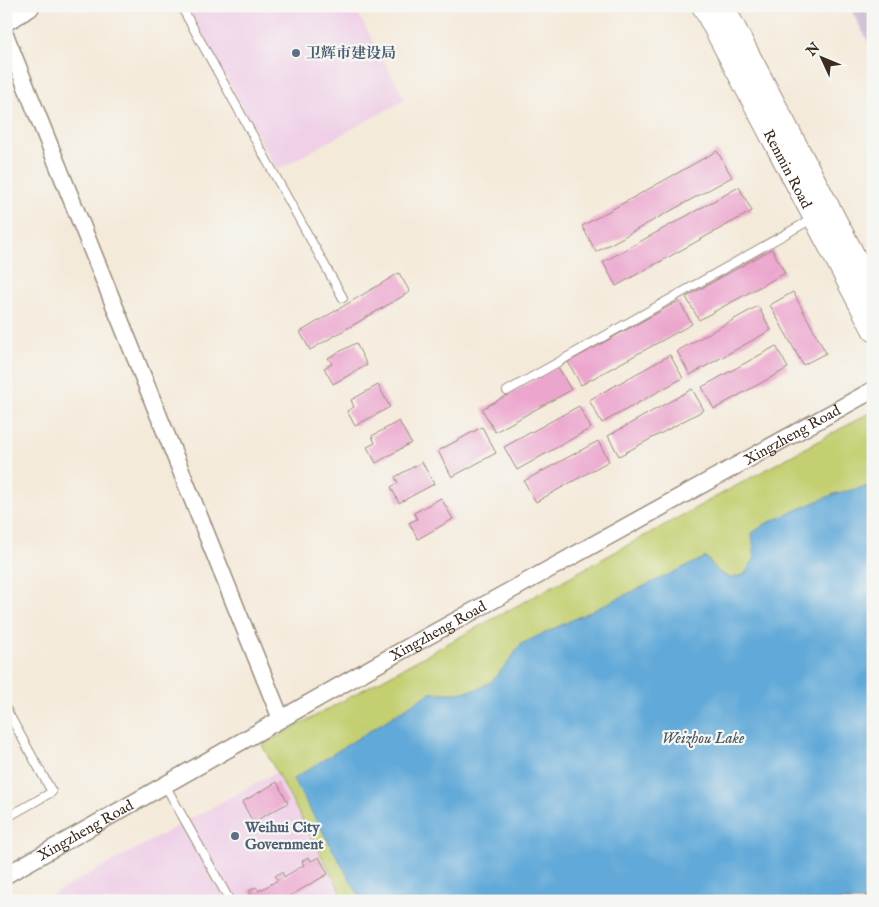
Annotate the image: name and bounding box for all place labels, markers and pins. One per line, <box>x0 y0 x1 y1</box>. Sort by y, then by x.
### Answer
place label: 卫辉市建设局 <box>306 44 396 63</box>
marker: 卫辉市建设局 <box>290 47 302 59</box>
place label: Weihui City Government <box>244 818 324 854</box>
marker: Weihui City Government <box>229 830 241 842</box>

